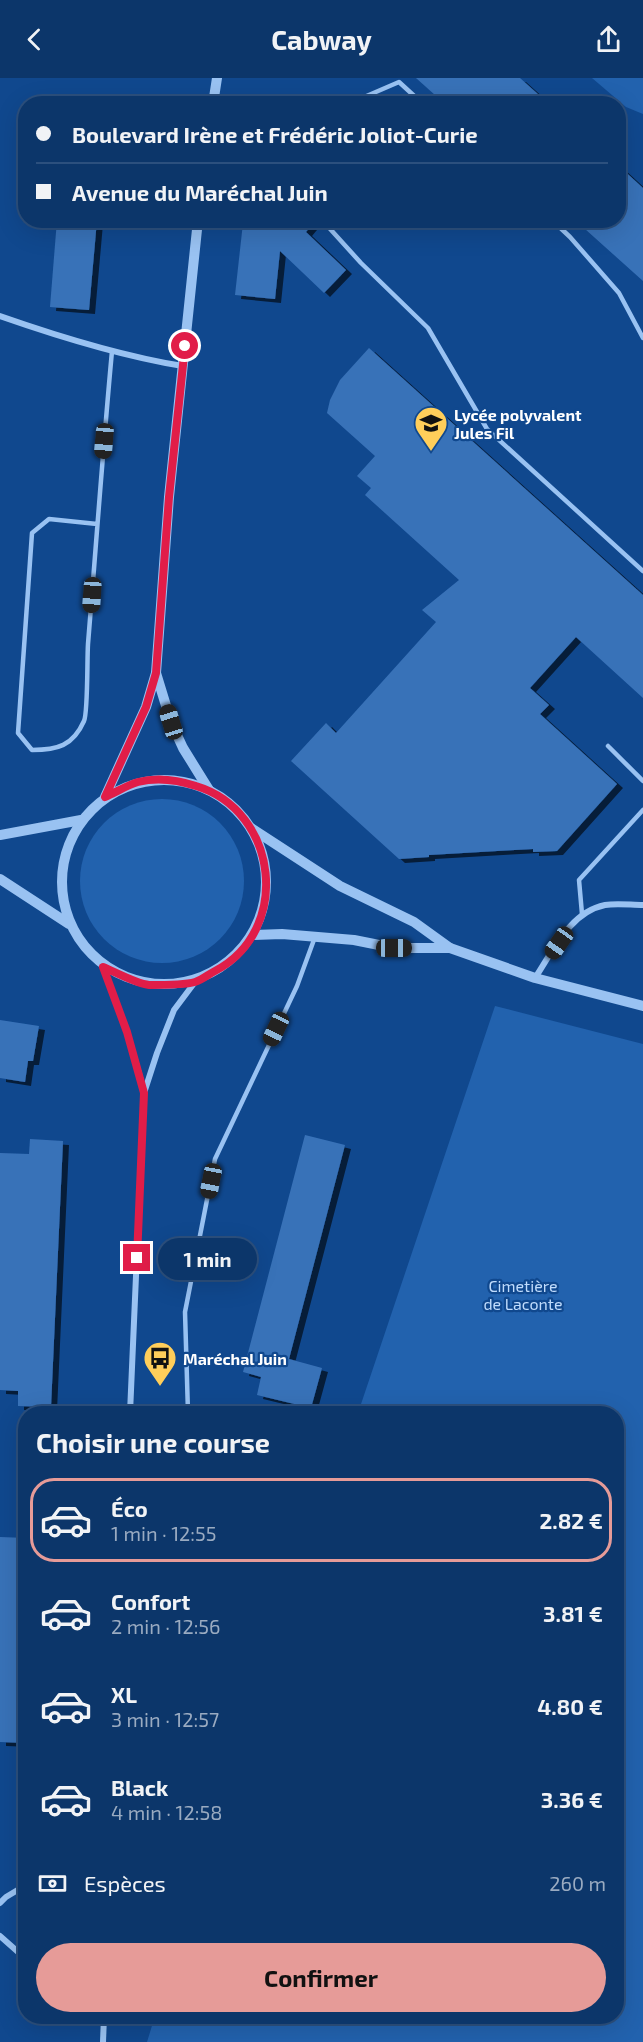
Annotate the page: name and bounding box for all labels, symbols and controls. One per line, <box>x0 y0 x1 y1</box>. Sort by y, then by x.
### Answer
icon: back <box>18 23 51 56</box>
text: Cabway <box>271 23 372 55</box>
icon: share <box>592 23 625 56</box>
text: Boulevard Irène et Frédéric Joliot-Curie <box>72 121 478 147</box>
text: Avenue du Maréchal Juin <box>72 179 328 205</box>
route start <box>171 332 198 359</box>
school or university icon: Lycée polyvalent Jules Fil <box>413 405 449 452</box>
place label: Lycée polyvalent Jules Fil <box>454 405 582 442</box>
car <box>93 422 115 460</box>
car <box>82 576 102 614</box>
car <box>157 702 185 742</box>
car <box>541 923 577 963</box>
car <box>376 939 412 957</box>
car <box>260 1009 292 1049</box>
car <box>199 1162 223 1200</box>
callout: 1 min <box>158 1237 257 1279</box>
route end <box>123 1244 150 1271</box>
text: 1 min <box>183 1247 232 1271</box>
park label: Cimetière de Laconte <box>483 1276 563 1313</box>
bus stop icon: Maréchal Juin <box>142 1340 178 1387</box>
place label: Maréchal Juin <box>183 1349 287 1368</box>
text: Choisir une course <box>36 1426 270 1458</box>
icon: car <box>39 1493 93 1547</box>
text: Éco <box>111 1495 148 1521</box>
text: 2.82 € <box>539 1507 603 1533</box>
text: 1 min · 12:55 <box>111 1521 217 1545</box>
icon: car <box>39 1586 93 1640</box>
text: Confort <box>111 1588 190 1614</box>
text: 3.81 € <box>543 1600 603 1626</box>
text: 2 min · 12:56 <box>111 1614 221 1638</box>
icon: car <box>39 1679 93 1733</box>
text: XL <box>111 1681 137 1707</box>
text: 4.80 € <box>537 1693 603 1719</box>
text: 3 min · 12:57 <box>111 1707 219 1731</box>
icon: car <box>39 1772 93 1826</box>
text: Black <box>111 1774 168 1800</box>
text: 3.36 € <box>541 1786 603 1812</box>
text: 4 min · 12:58 <box>111 1800 222 1824</box>
icon: cash <box>36 1867 69 1900</box>
text: Espèces <box>84 1870 166 1896</box>
text: 260 m <box>549 1871 606 1895</box>
button: Confirmer <box>36 1943 606 2012</box>

